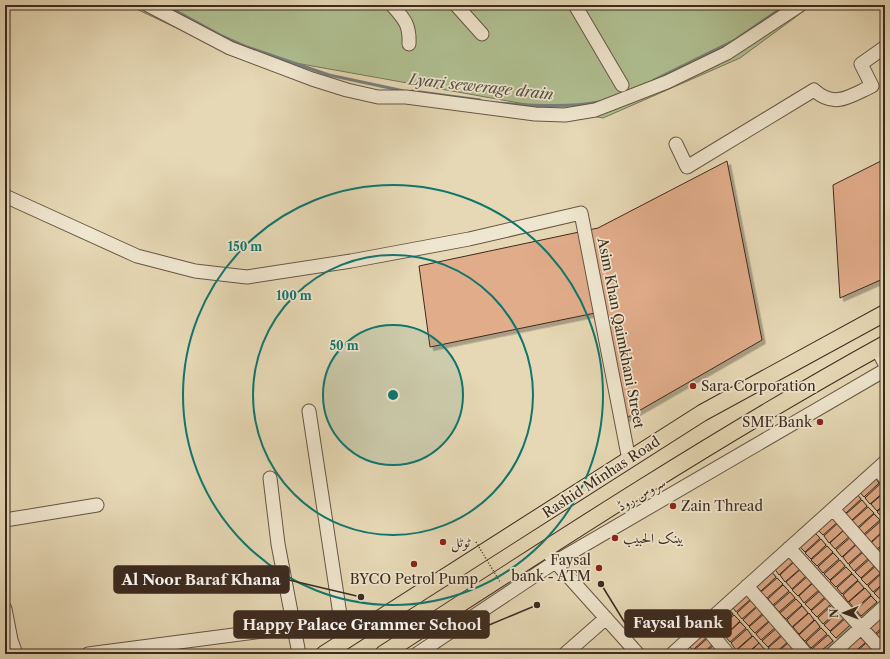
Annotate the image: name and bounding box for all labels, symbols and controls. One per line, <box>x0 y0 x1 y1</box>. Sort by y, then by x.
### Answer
water label: Lyari sewerage drain <box>407 69 554 104</box>
street label: Asim Khan Qaimkhani Street <box>593 235 648 430</box>
text: 150 m <box>228 239 262 254</box>
text: 100 m <box>276 288 312 303</box>
text: 50 m <box>329 338 359 353</box>
place label: Sara Corporation <box>701 377 816 395</box>
marker: Sara Corporation <box>688 381 698 391</box>
centre of rings <box>386 388 400 402</box>
place label: SME Bank <box>742 413 813 431</box>
marker: SME Bank <box>815 417 825 427</box>
street label: Rashid Minhas Road <box>539 432 664 522</box>
street label: سروس روڈ <box>613 473 669 516</box>
place label: Zain Thread <box>681 497 763 515</box>
marker: Zain Thread <box>668 501 678 511</box>
place label: بينک الحبيب <box>623 529 684 548</box>
place label: ٹوٹل <box>451 533 472 553</box>
marker: بينک الحبيب <box>610 533 620 543</box>
marker: ٹوٹل <box>438 537 448 547</box>
place label: Faysal bank - ATM <box>511 551 591 585</box>
marker: BYCO Petrol Pump <box>409 559 419 569</box>
marker: Faysal bank - ATM <box>594 563 604 573</box>
callout: Al Noor Baraf Khana <box>114 566 289 593</box>
text: Al Noor Baraf Khana <box>121 570 281 589</box>
place label: BYCO Petrol Pump <box>350 570 478 588</box>
north arrow <box>824 593 864 633</box>
text: N <box>827 608 841 618</box>
callout: Faysal bank <box>625 610 731 637</box>
callout: Happy Palace Grammer School <box>234 611 489 638</box>
text: Faysal bank <box>633 613 724 632</box>
text: Happy Palace Grammer School <box>242 615 482 634</box>

